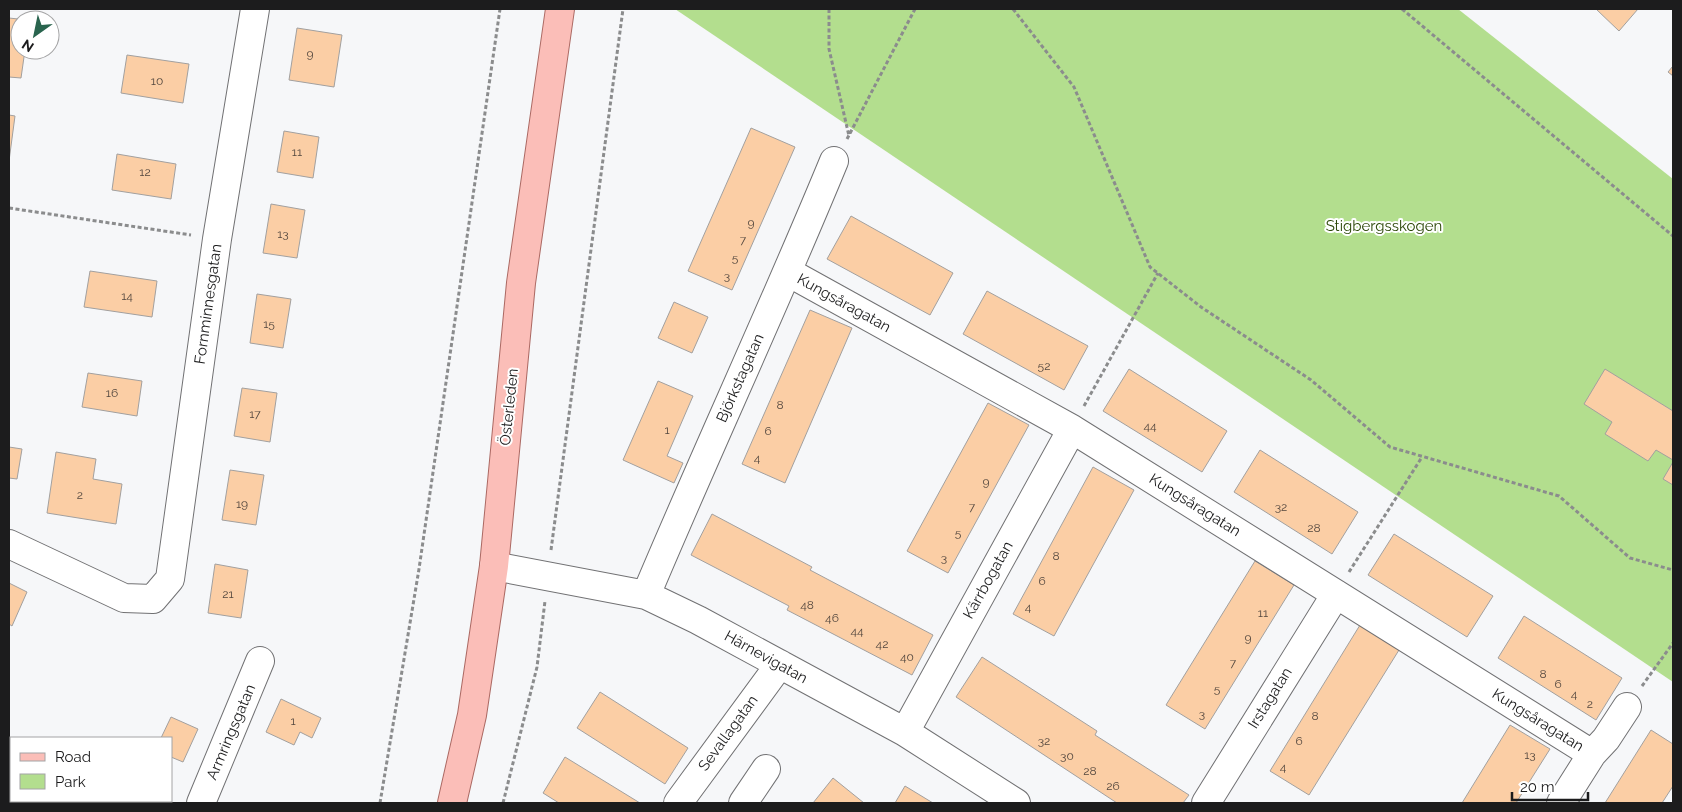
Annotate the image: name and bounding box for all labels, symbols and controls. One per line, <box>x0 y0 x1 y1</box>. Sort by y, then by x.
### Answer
north arrow <box>10 10 60 60</box>
text: N <box>19 36 37 56</box>
house number: 9 <box>306 47 314 61</box>
house number: 10 <box>151 74 163 88</box>
house number: 11 <box>292 145 302 159</box>
house number: 12 <box>139 165 151 179</box>
house number: 9 <box>747 216 755 230</box>
park label: Stigbergsskogen <box>1326 217 1442 235</box>
house number: 13 <box>277 227 289 241</box>
house number: 7 <box>740 233 747 247</box>
street label: Fornminnesgatan <box>191 243 225 365</box>
house number: 5 <box>732 251 739 265</box>
house number: 3 <box>724 269 730 283</box>
street label: Kungsåragatan <box>794 270 894 336</box>
house number: 14 <box>121 289 133 303</box>
house number: 15 <box>263 317 275 331</box>
street label: Björkstagatan <box>712 331 768 425</box>
house number: 52 <box>1038 359 1050 373</box>
street label: Österleden <box>495 368 522 446</box>
house number: 16 <box>106 386 118 400</box>
house number: 8 <box>776 398 784 412</box>
house number: 17 <box>249 407 261 421</box>
house number: 44 <box>1143 419 1157 433</box>
house number: 1 <box>664 423 670 437</box>
house number: 6 <box>764 424 772 438</box>
house number: 4 <box>754 451 761 465</box>
street label: Kungsåragatan <box>1146 470 1244 540</box>
house number: 9 <box>982 475 990 489</box>
house number: 2 <box>77 488 83 502</box>
house number: 19 <box>236 497 248 511</box>
house number: 7 <box>969 500 976 514</box>
house number: 32 <box>1275 500 1287 514</box>
house number: 28 <box>1307 521 1321 535</box>
house number: 5 <box>955 526 962 540</box>
street label: Kärrbogatan <box>959 538 1017 622</box>
house number: 8 <box>1052 549 1060 563</box>
house number: 3 <box>941 551 947 565</box>
house number: 6 <box>1038 574 1046 588</box>
house number: 21 <box>222 587 234 601</box>
house number: 48 <box>800 598 814 612</box>
house number: 4 <box>1025 600 1032 614</box>
house number: 11 <box>1258 606 1268 620</box>
house number: 46 <box>825 611 839 625</box>
house number: 44 <box>850 624 864 638</box>
street label: Härnevigatan <box>721 627 811 687</box>
house number: 9 <box>1244 631 1252 645</box>
house number: 42 <box>876 637 888 651</box>
house number: 40 <box>900 650 914 664</box>
house number: 7 <box>1230 656 1237 670</box>
street label: Irstagatan <box>1244 664 1296 732</box>
house number: 8 <box>1539 667 1547 681</box>
house number: 6 <box>1554 677 1562 691</box>
street label: Armringsgatan <box>203 681 259 783</box>
house number: 5 <box>1214 682 1221 696</box>
street label: Kungsåragatan <box>1489 685 1587 755</box>
house number: 4 <box>1571 687 1578 701</box>
street label: Sevallagatan <box>694 692 762 774</box>
house number: 2 <box>1587 697 1593 711</box>
house number: 3 <box>1199 707 1205 721</box>
house number: 8 <box>1311 709 1319 723</box>
house number: 1 <box>290 714 296 728</box>
house number: 32 <box>1038 734 1050 748</box>
house number: 6 <box>1295 734 1303 748</box>
legend <box>10 737 172 802</box>
text: Road <box>55 748 91 766</box>
house number: 13 <box>1524 748 1536 762</box>
house number: 30 <box>1060 749 1074 763</box>
house number: 4 <box>1280 760 1287 774</box>
house number: 28 <box>1083 764 1097 778</box>
scale bar <box>1512 770 1588 802</box>
text: Park <box>55 773 86 791</box>
text: 20 m <box>1520 778 1555 796</box>
house number: 26 <box>1106 779 1120 793</box>

